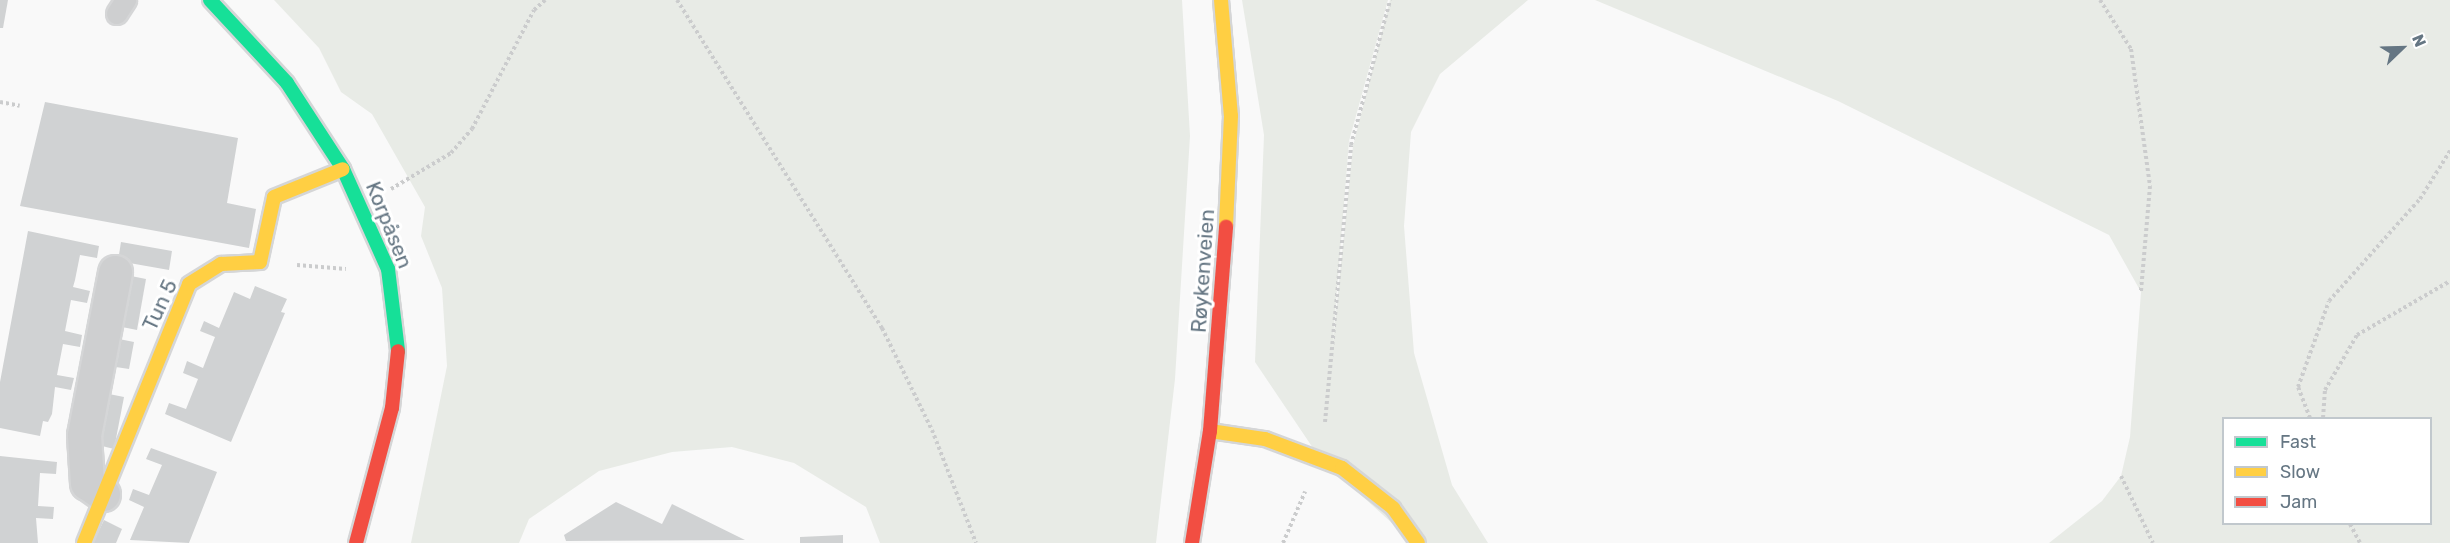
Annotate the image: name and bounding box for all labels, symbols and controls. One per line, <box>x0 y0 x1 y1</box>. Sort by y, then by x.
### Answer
north arrow <box>2372 18 2432 78</box>
text: N <box>2408 32 2430 50</box>
street label: Korpåsen <box>360 178 418 272</box>
street label: Røykenveien <box>1186 208 1220 334</box>
street label: Tun 5 <box>137 275 183 335</box>
legend <box>2222 417 2432 525</box>
text: Fast <box>2280 431 2316 453</box>
text: Slow <box>2280 461 2320 483</box>
text: Jam <box>2280 491 2317 513</box>

